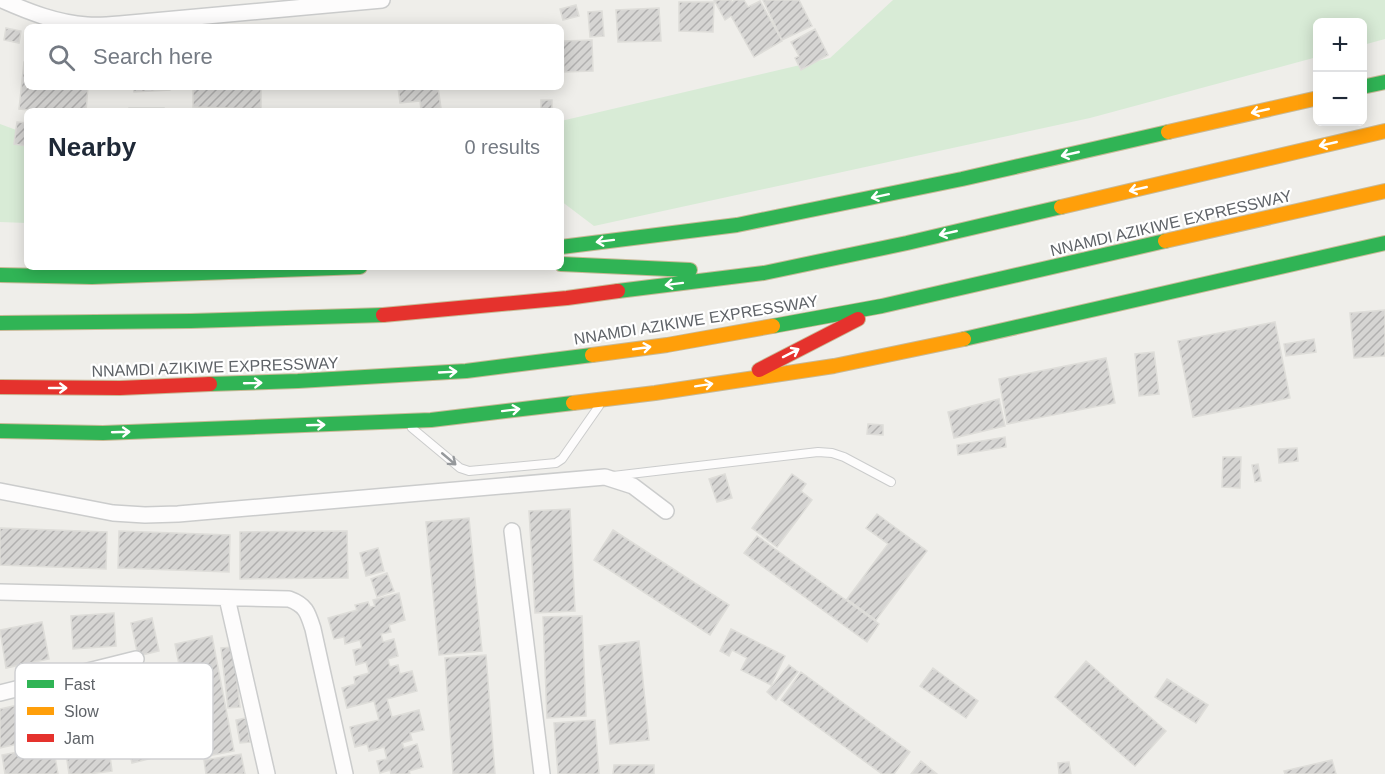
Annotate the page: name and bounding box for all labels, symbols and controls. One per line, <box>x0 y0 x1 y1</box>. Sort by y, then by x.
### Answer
map controls <box>1313 18 1367 126</box>
button: + <box>1313 18 1367 72</box>
search box <box>24 24 564 90</box>
icon: search <box>45 41 78 74</box>
text: Search here <box>93 44 213 69</box>
button: − <box>1313 72 1367 126</box>
one-way arrow <box>1251 105 1270 117</box>
text: Nearby <box>48 132 136 162</box>
text: 0 results <box>464 136 540 158</box>
one-way arrow <box>1319 139 1338 151</box>
one-way arrow <box>1061 149 1080 161</box>
one-way arrow <box>1129 184 1148 195</box>
street label: NNAMDI AZIKIWE EXPRESSWAY <box>1049 187 1294 259</box>
one-way arrow <box>871 191 890 202</box>
one-way arrow <box>939 228 958 240</box>
one-way arrow <box>595 236 615 247</box>
one-way arrow <box>665 279 685 290</box>
street label: NNAMDI AZIKIWE EXPRESSWAY <box>573 292 820 348</box>
one-way arrow <box>631 342 651 353</box>
one-way arrow <box>782 347 799 359</box>
street label: NNAMDI AZIKIWE EXPRESSWAY <box>91 354 339 380</box>
one-way arrow <box>438 367 458 378</box>
one-way arrow <box>243 377 263 388</box>
one-way arrow <box>694 380 713 391</box>
one-way arrow <box>48 382 68 394</box>
one-way arrow <box>500 405 520 416</box>
one-way arrow <box>306 419 326 430</box>
one-way arrow <box>111 427 131 438</box>
one-way arrow <box>441 452 456 466</box>
legend <box>15 663 213 759</box>
text: Fast <box>64 676 96 693</box>
text: Slow <box>64 703 99 720</box>
text: Jam <box>64 730 94 747</box>

